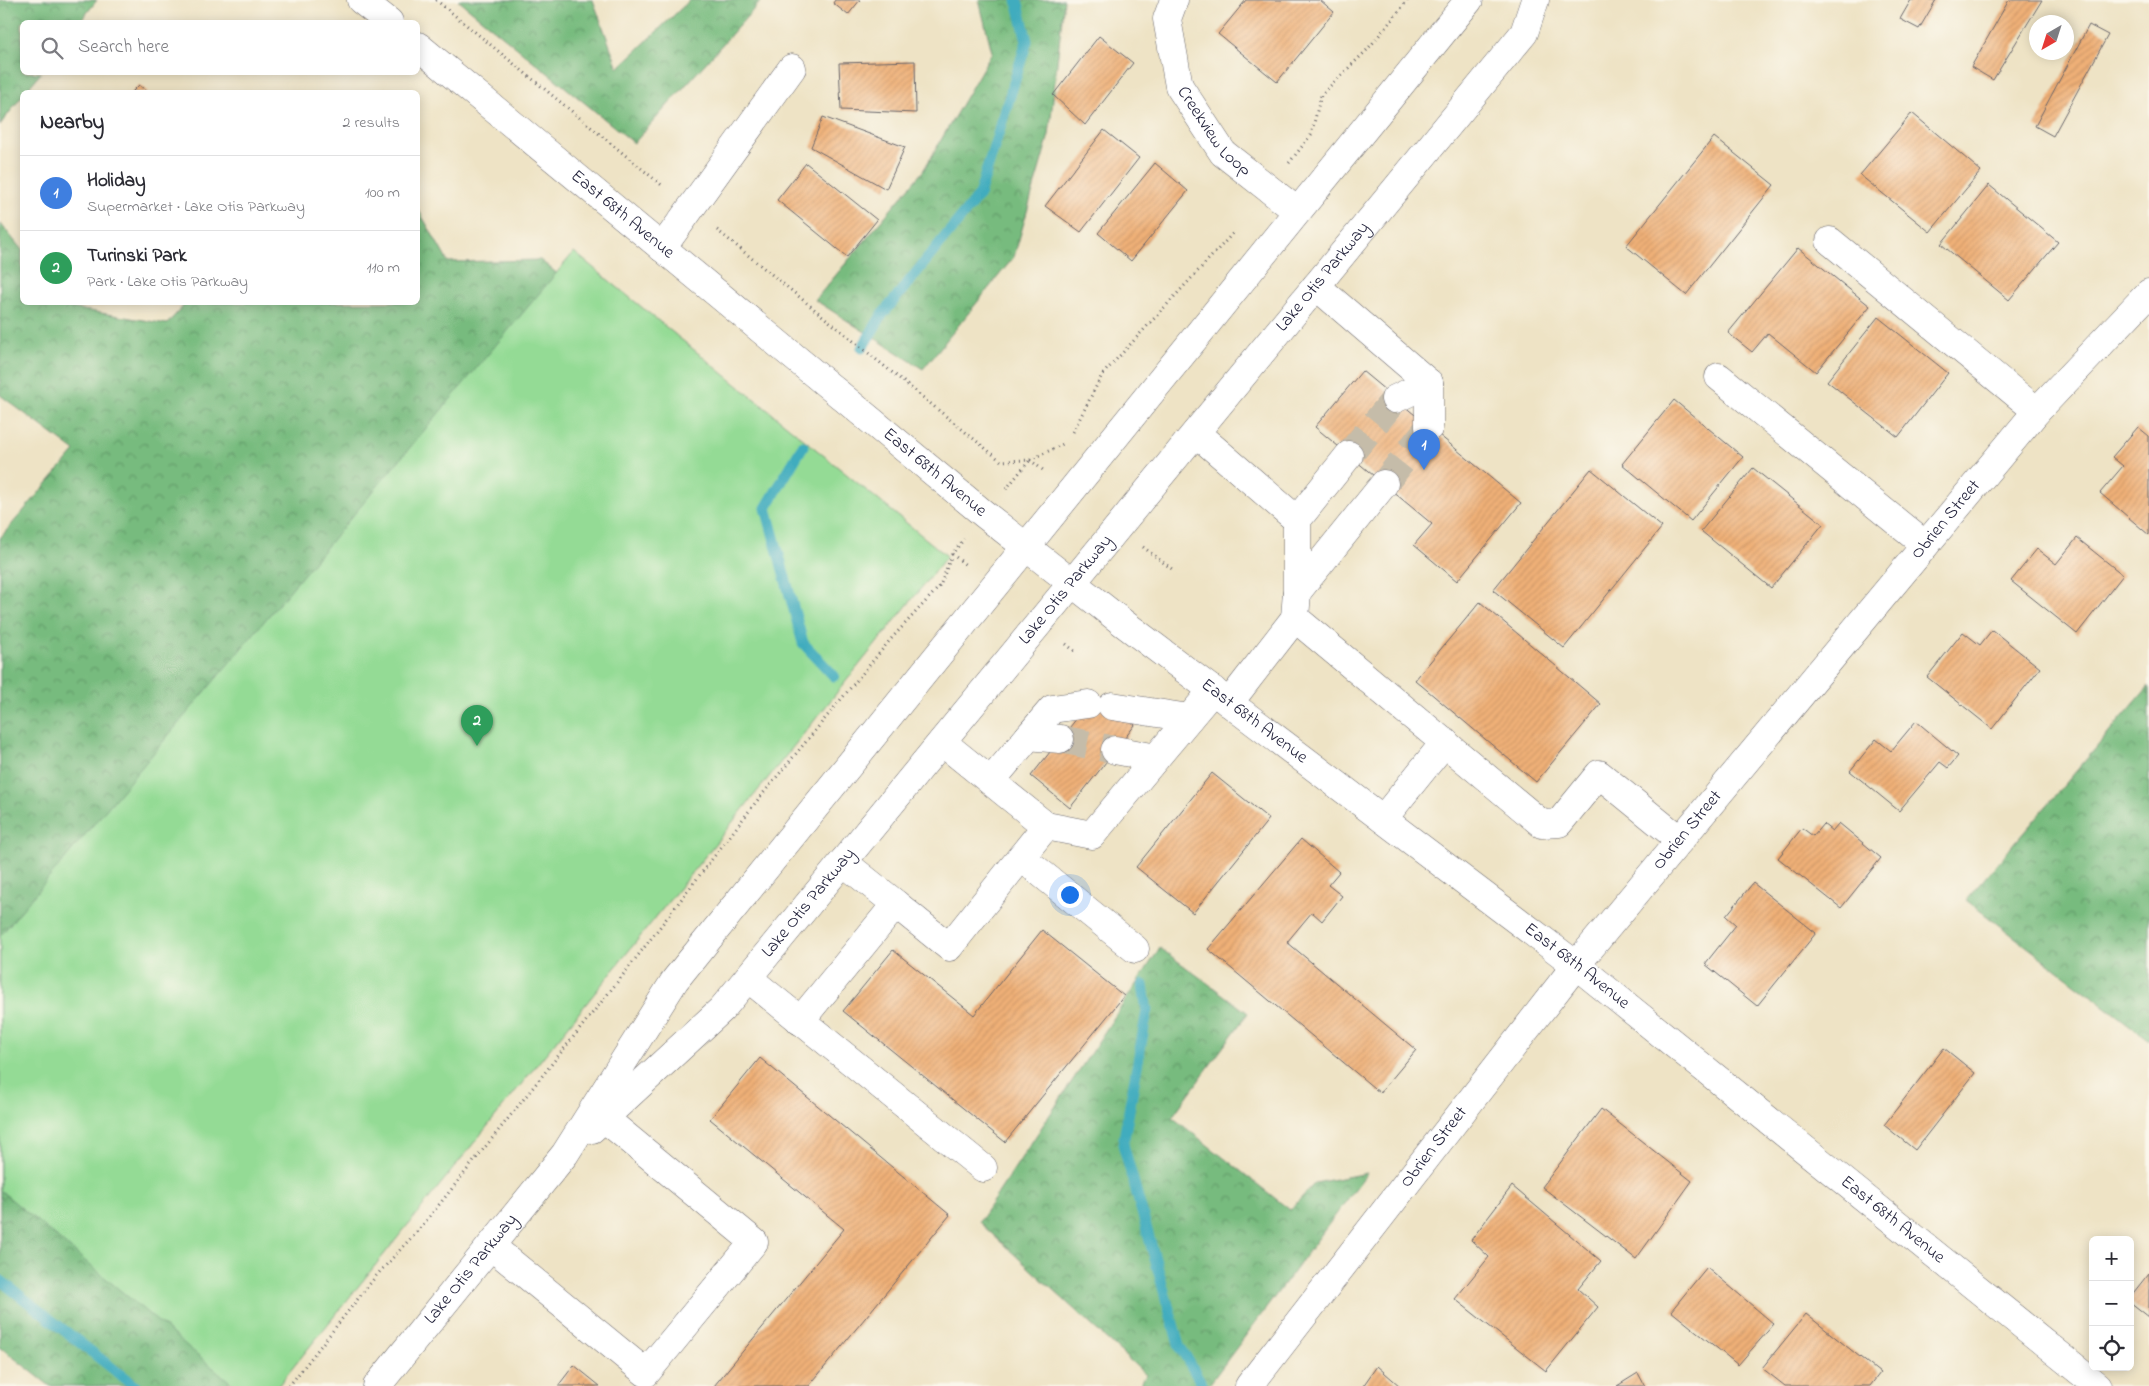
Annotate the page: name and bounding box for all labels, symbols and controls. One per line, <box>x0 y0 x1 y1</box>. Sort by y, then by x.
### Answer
north arrow <box>2029 15 2074 60</box>
search box <box>20 20 420 75</box>
icon: search <box>38 34 66 62</box>
text: Search here <box>78 34 169 61</box>
street label: Creekview Loop <box>1170 81 1257 183</box>
text: Nearby <box>40 108 104 138</box>
text: 2 results <box>342 111 400 135</box>
street label: East 68th Avenue <box>565 164 681 266</box>
text: Holiday <box>87 168 145 195</box>
text: 1 <box>53 181 59 205</box>
text: 100 m <box>365 181 400 205</box>
text: Supermarket · Lake Otis Parkway <box>87 195 305 219</box>
street label: Lake Otis Parkway <box>1270 217 1376 338</box>
text: Turinski Park <box>87 243 187 270</box>
text: 2 <box>52 256 60 280</box>
text: 110 m <box>366 256 400 280</box>
text: Park · Lake Otis Parkway <box>87 270 248 294</box>
street label: East 68th Avenue <box>877 422 993 524</box>
pin: 1 <box>1408 429 1440 470</box>
street label: Obrien Street <box>1905 474 1987 566</box>
street label: Lake Otis Parkway <box>1013 529 1119 651</box>
street label: East 68th Avenue <box>1195 673 1314 771</box>
pin: 2 <box>461 705 493 746</box>
street label: Obrien Street <box>1647 785 1729 876</box>
street label: Lake Otis Parkway <box>756 842 862 964</box>
your location <box>1057 882 1083 908</box>
street label: East 68th Avenue <box>1518 917 1636 1017</box>
street label: Obrien Street <box>1394 1101 1474 1194</box>
street label: East 68th Avenue <box>1834 1170 1951 1271</box>
street label: Lake Otis Parkway <box>419 1209 524 1330</box>
map controls <box>2089 1236 2134 1371</box>
button: + <box>2089 1236 2134 1281</box>
button: − <box>2089 1281 2134 1326</box>
button: locate <box>2089 1326 2134 1371</box>

